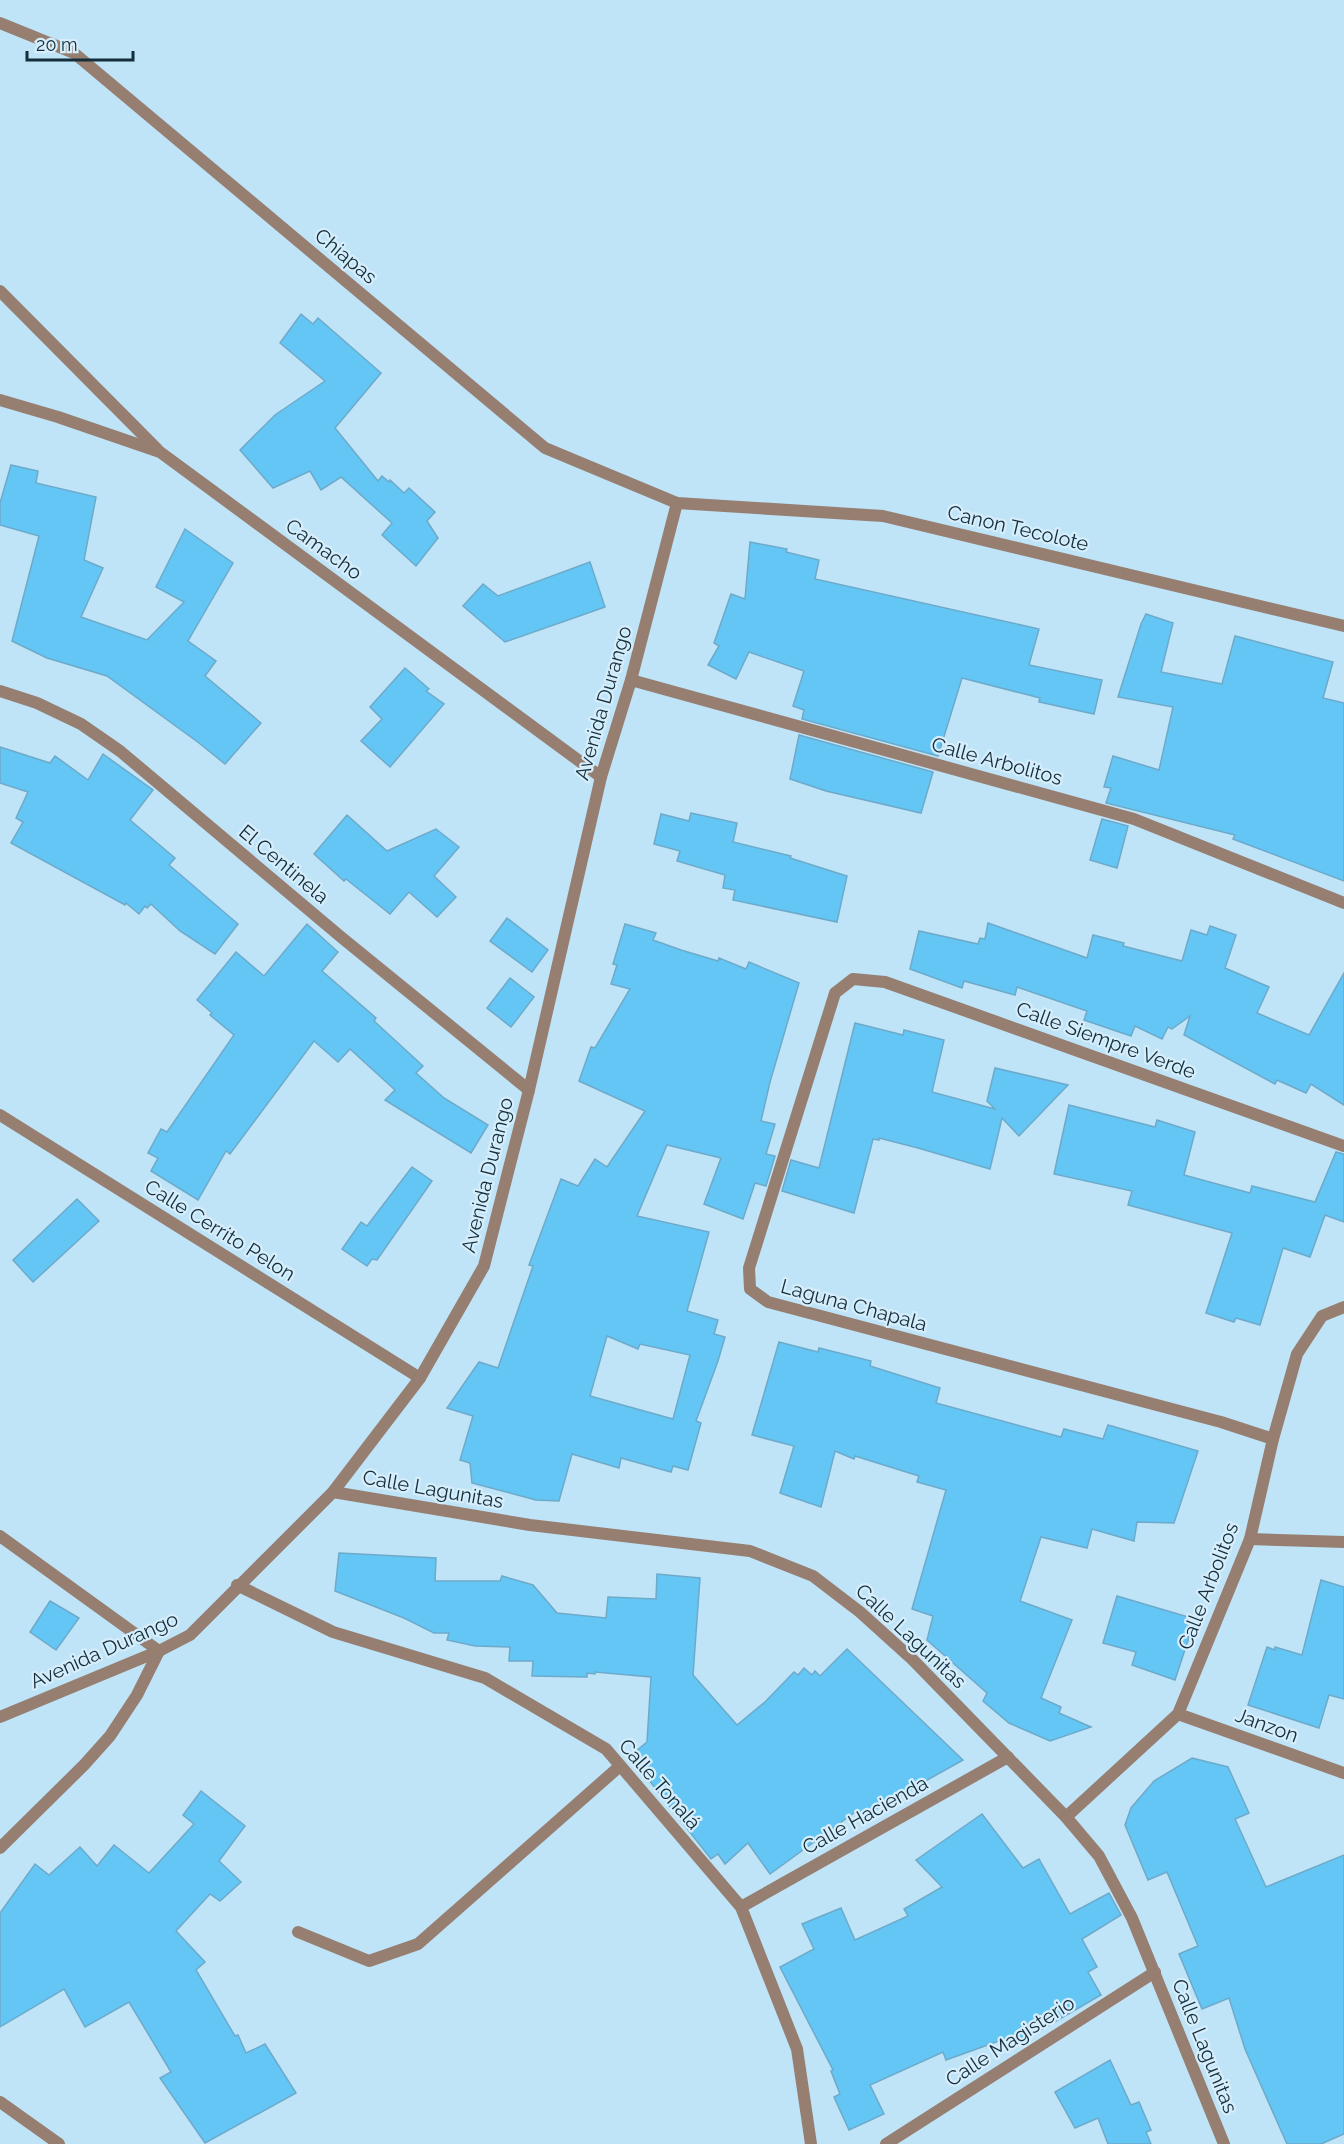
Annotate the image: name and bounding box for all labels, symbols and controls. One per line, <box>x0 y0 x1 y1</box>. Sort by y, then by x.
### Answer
scale bar <box>27 24 134 62</box>
text: 20 m <box>36 34 78 55</box>
street label: Chiapas <box>310 223 382 289</box>
street label: Canon Tecolote <box>945 500 1091 556</box>
street label: Camacho <box>281 513 367 585</box>
street label: Avenida Durango <box>570 623 637 783</box>
street label: Calle Arbolitos <box>929 732 1065 790</box>
street label: El Centinela <box>234 819 334 909</box>
street label: Calle Siempre Verde <box>1013 996 1199 1084</box>
street label: Avenida Durango <box>456 1095 518 1255</box>
street label: Calle Cerrito Pelon <box>140 1174 300 1286</box>
street label: Laguna Chapala <box>778 1274 930 1336</box>
street label: Calle Lagunitas <box>361 1465 505 1513</box>
street label: Calle Arbolitos <box>1173 1519 1243 1653</box>
street label: Calle Lagunitas <box>851 1579 971 1693</box>
street label: Avenida Durango <box>26 1607 182 1693</box>
street label: Janzon <box>1232 1703 1302 1747</box>
street label: Calle Tonalá <box>614 1734 706 1834</box>
street label: Calle Hacienda <box>798 1771 932 1859</box>
street label: Calle Lagunitas <box>1167 1975 1243 2117</box>
street label: Calle Magisterio <box>941 1990 1079 2092</box>

